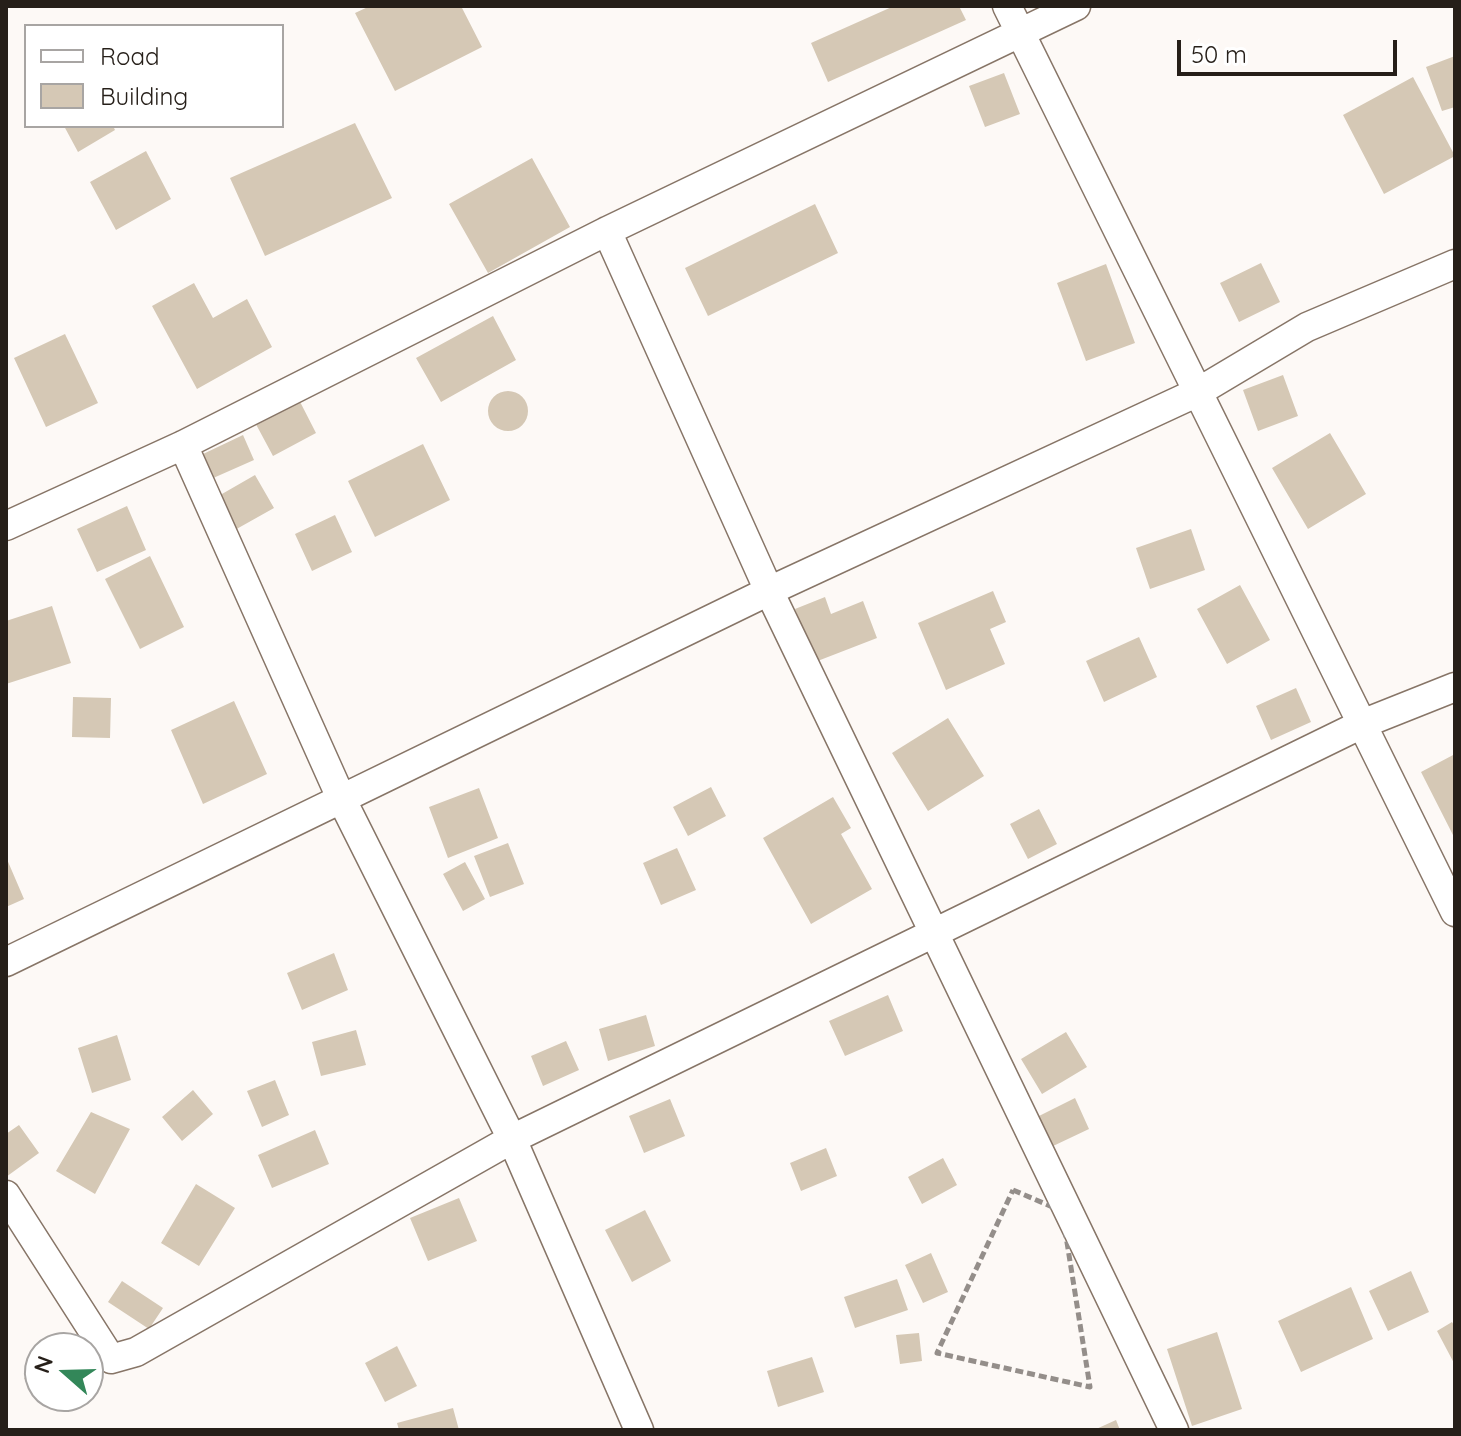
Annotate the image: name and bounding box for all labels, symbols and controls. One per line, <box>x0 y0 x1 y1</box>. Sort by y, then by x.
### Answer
legend <box>24 24 284 128</box>
scale bar <box>1181 24 1401 74</box>
text: 50 m <box>1191 39 1247 69</box>
text: Road <box>100 41 160 71</box>
text: Building <box>100 81 188 111</box>
north arrow <box>24 1332 104 1412</box>
text: N <box>27 1352 59 1377</box>

